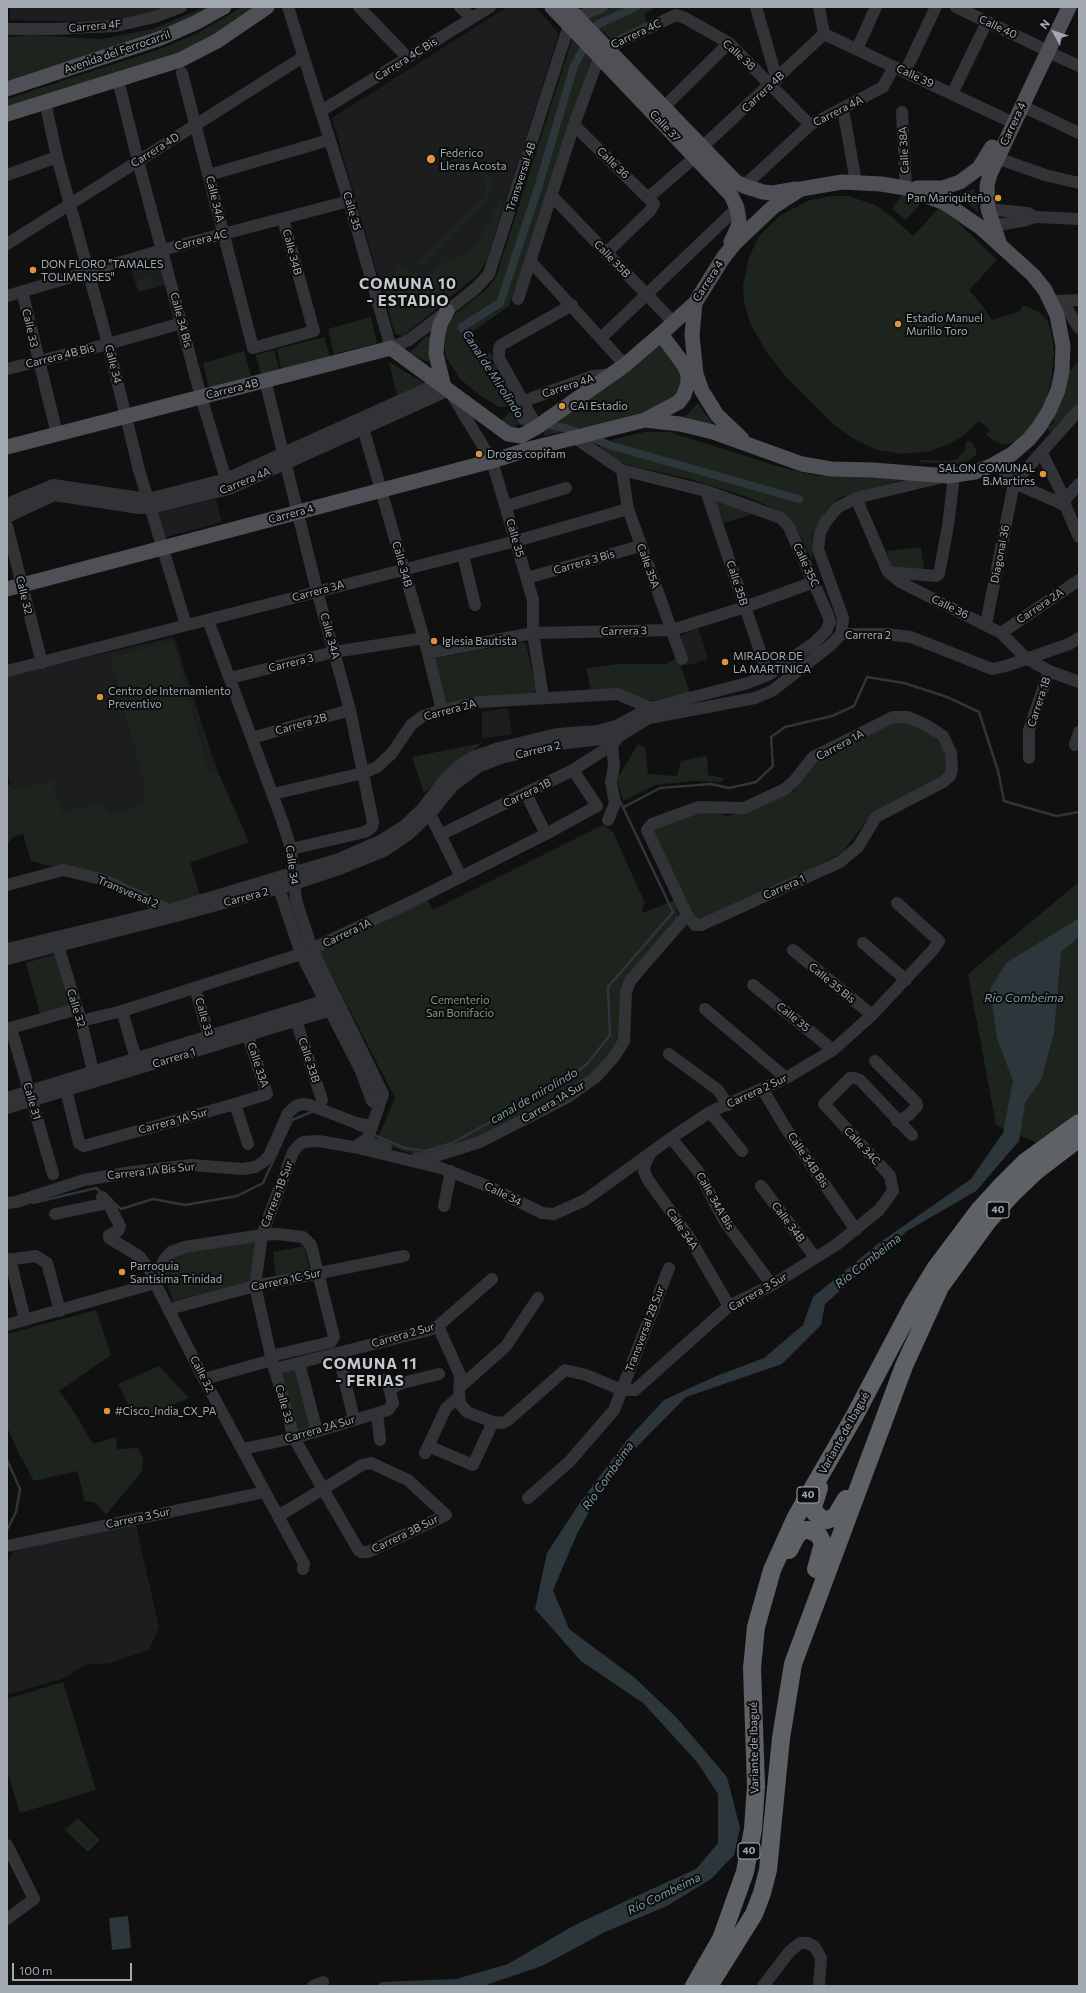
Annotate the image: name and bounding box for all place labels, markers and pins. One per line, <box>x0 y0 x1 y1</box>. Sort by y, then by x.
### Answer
place label: Federico Lleras Acosta <box>440 146 507 172</box>
marker: Federico Lleras Acosta <box>425 153 437 165</box>
place label: Pan Mariquiteño <box>907 191 990 205</box>
marker: Pan Mariquiteño <box>993 193 1003 203</box>
place label: DON FLORO "TAMALES TOLIMENSES" <box>41 257 163 283</box>
marker: DON FLORO "TAMALES TOLIMENSES" <box>28 265 38 275</box>
place label: Estadio Manuel Murillo Toro <box>906 311 983 337</box>
marker: Estadio Manuel Murillo Toro <box>893 319 903 329</box>
place label: CAI Estadio <box>570 399 628 413</box>
marker: CAI Estadio <box>557 401 567 411</box>
place label: Drogas copifam <box>487 447 566 461</box>
marker: Drogas copifam <box>474 449 484 459</box>
place label: SALON COMUNAL B.Martires <box>939 461 1035 487</box>
marker: SALON COMUNAL B.Martires <box>1038 469 1048 479</box>
place label: Iglesia Bautista <box>442 634 517 648</box>
marker: Iglesia Bautista <box>429 636 439 646</box>
place label: MIRADOR DE LA MARTINICA <box>733 649 811 675</box>
marker: MIRADOR DE LA MARTINICA <box>720 657 730 667</box>
place label: Centro de Internamiento Preventivo <box>108 684 231 710</box>
marker: Centro de Internamiento Preventivo <box>95 692 105 702</box>
place label: Parroquia Santísima Trinidad <box>130 1259 222 1285</box>
marker: Parroquia Santísima Trinidad <box>117 1267 127 1277</box>
place label: #Cisco_India_CX_PA <box>115 1404 216 1418</box>
marker: #Cisco_India_CX_PA <box>102 1406 112 1416</box>

